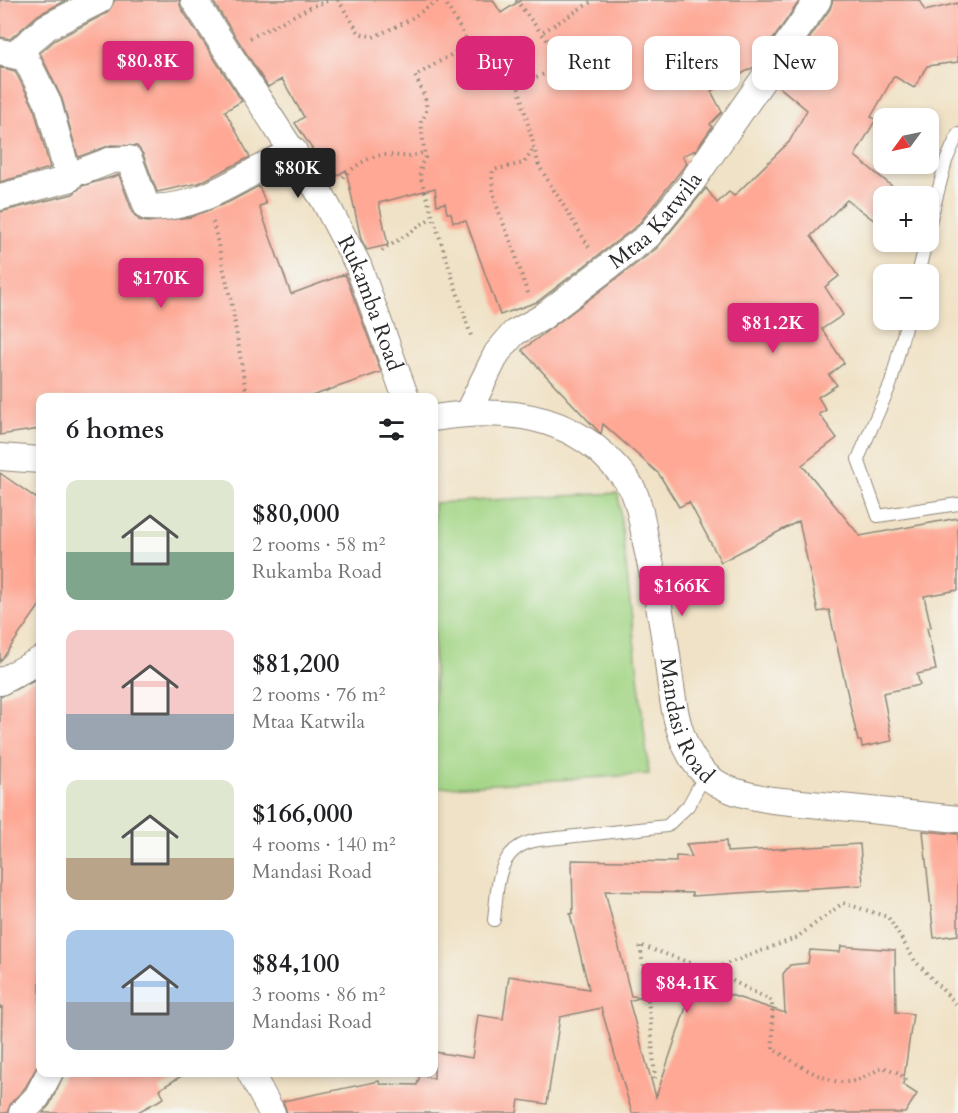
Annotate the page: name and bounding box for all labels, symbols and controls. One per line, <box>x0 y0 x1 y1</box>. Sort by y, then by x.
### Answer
chip: Buy <box>456 36 535 90</box>
chip: Rent <box>547 36 632 90</box>
chip: Filters <box>644 36 740 90</box>
chip: New <box>752 36 838 90</box>
pin: $80.8K <box>99 41 197 92</box>
text: $80.8K <box>117 47 179 74</box>
north arrow <box>873 108 939 174</box>
map controls <box>873 108 939 330</box>
pin: $80K <box>262 148 334 199</box>
text: $80K <box>275 154 321 181</box>
street label: Mtaa Katwila <box>602 166 710 276</box>
button: + <box>873 186 939 252</box>
street label: Rukamba Road <box>330 230 410 375</box>
pin: $170K <box>119 258 203 309</box>
text: $170K <box>132 264 190 291</box>
button: − <box>873 264 939 330</box>
pin: $81.2K <box>724 303 822 354</box>
text: $81.2K <box>742 309 804 336</box>
text: 6 homes <box>66 412 164 447</box>
icon: filters <box>375 413 408 446</box>
text: $80,000 <box>252 496 340 531</box>
icon: home <box>114 504 186 576</box>
text: 2 rooms · 58 m² <box>252 531 385 558</box>
text: Rukamba Road <box>252 558 382 585</box>
pin: $166K <box>640 566 724 617</box>
text: $166K <box>653 572 711 599</box>
text: $81,200 <box>252 646 340 681</box>
icon: home <box>114 654 186 726</box>
street label: Mandasi Road <box>653 656 721 790</box>
text: 2 rooms · 76 m² <box>252 681 385 708</box>
text: Mtaa Katwila <box>252 708 365 735</box>
text: $166,000 <box>252 796 353 831</box>
icon: home <box>114 804 186 876</box>
text: 4 rooms · 140 m² <box>252 831 396 858</box>
text: Mandasi Road <box>252 858 372 885</box>
text: $84,100 <box>252 946 340 981</box>
icon: home <box>114 954 186 1026</box>
pin: $84.1K <box>638 963 736 1014</box>
text: $84.1K <box>656 969 718 996</box>
text: 3 rooms · 86 m² <box>252 981 385 1008</box>
text: Mandasi Road <box>252 1008 372 1035</box>

